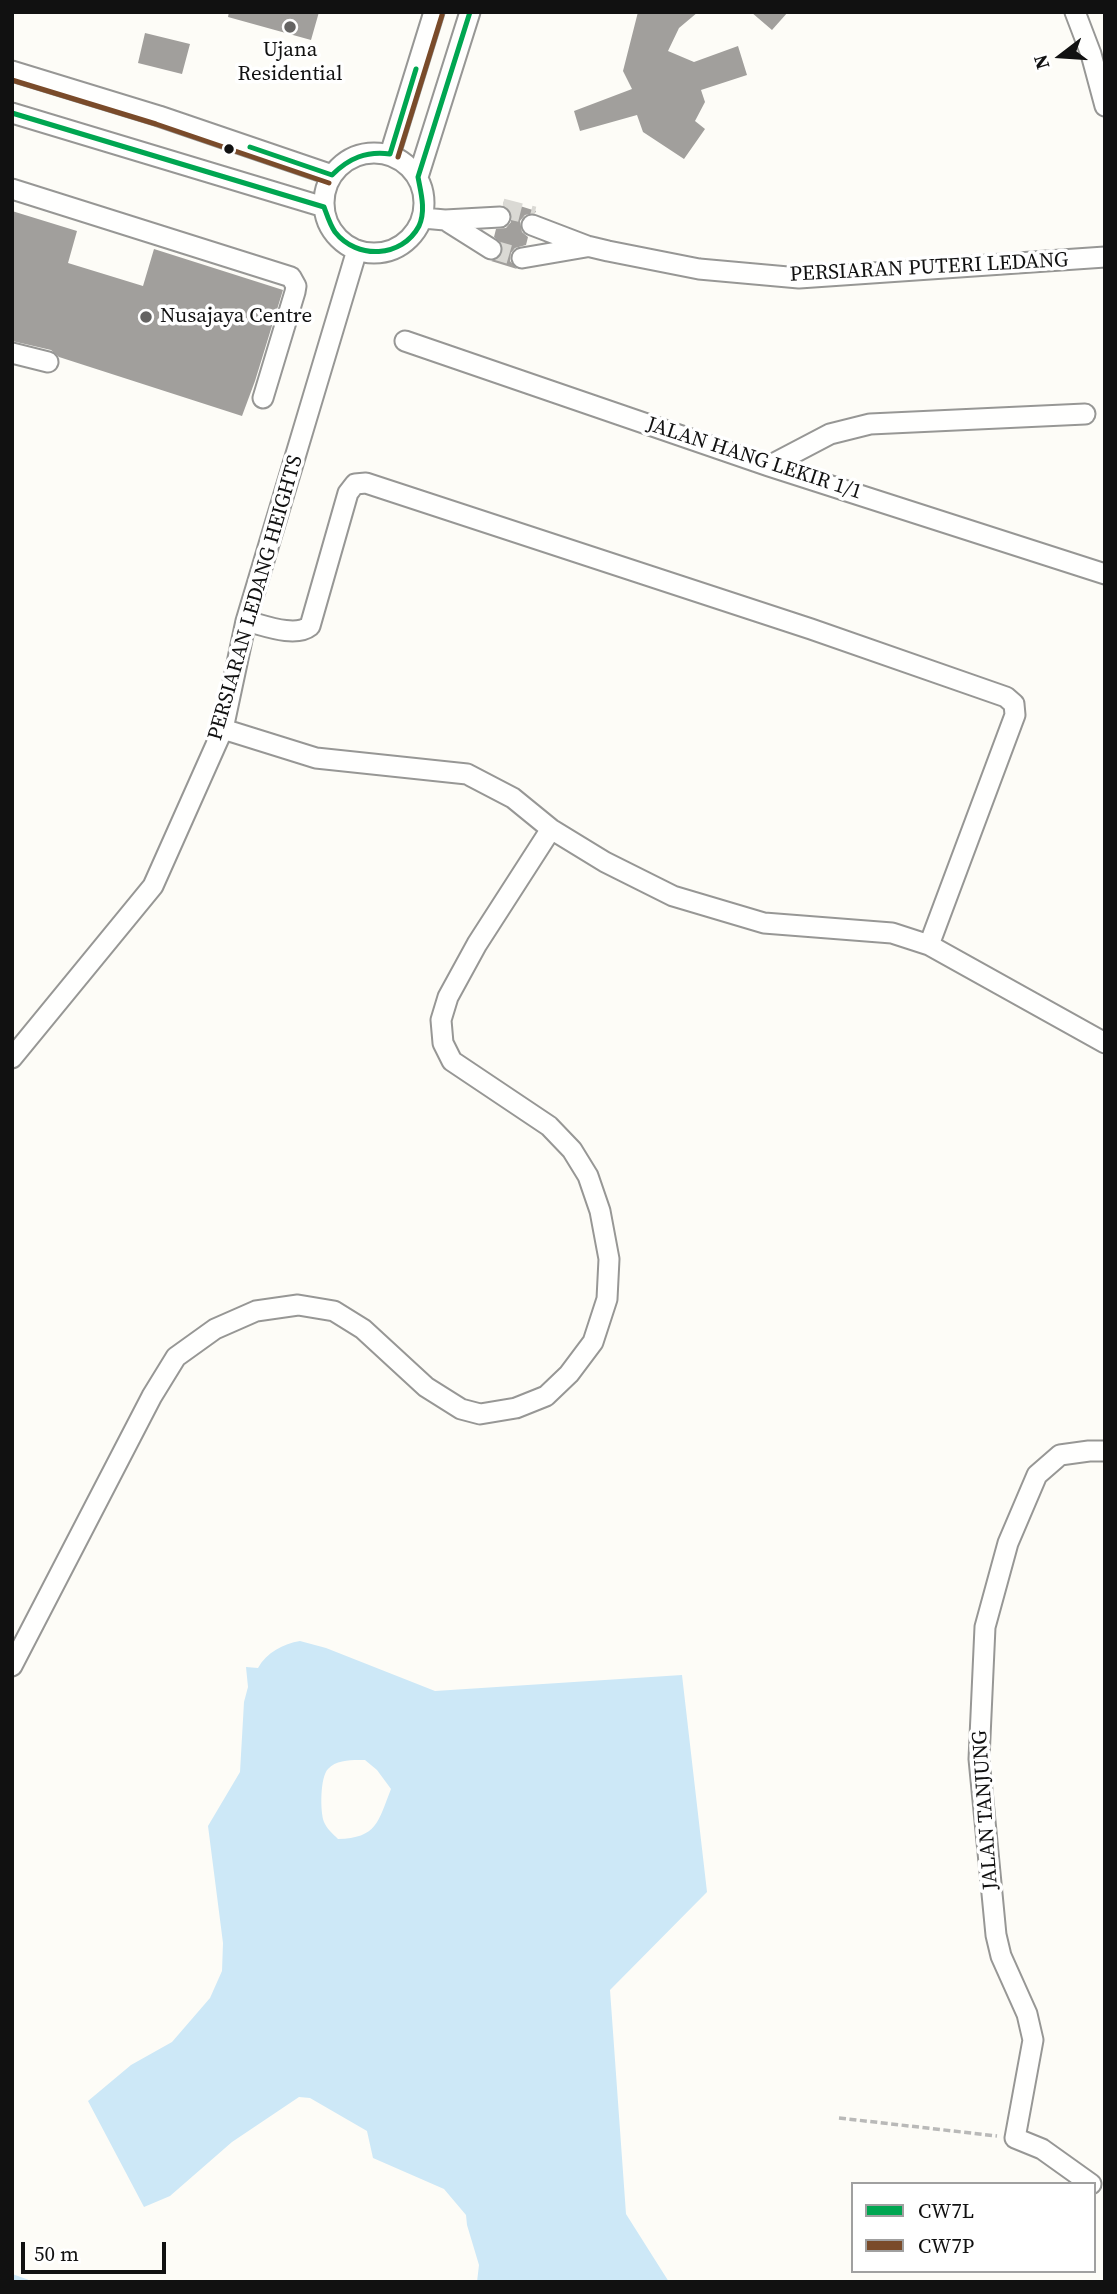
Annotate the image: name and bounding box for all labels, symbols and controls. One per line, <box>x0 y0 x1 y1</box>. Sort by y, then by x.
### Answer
marker: Ujana Residential <box>282 19 298 35</box>
north arrow <box>1026 21 1096 91</box>
place label: Ujana Residential <box>238 38 342 88</box>
text: N <box>1026 52 1055 73</box>
unlabelled marker <box>222 142 236 156</box>
street label: PERSIARAN PUTERI LEDANG <box>789 248 1069 288</box>
place label: Nusajaya Centre <box>160 304 312 330</box>
marker: Nusajaya Centre <box>138 309 154 325</box>
street label: JALAN HANG LEKIR 1/1 <box>643 412 865 506</box>
street label: PERSIARAN LEDANG HEIGHTS <box>203 453 309 743</box>
street label: JALAN TANJUNG <box>968 1729 1004 1891</box>
legend <box>851 2182 1096 2273</box>
text: CW7L <box>918 2196 974 2225</box>
scale bar <box>24 2228 170 2272</box>
text: CW7P <box>918 2231 974 2260</box>
text: 50 m <box>34 2239 79 2268</box>

